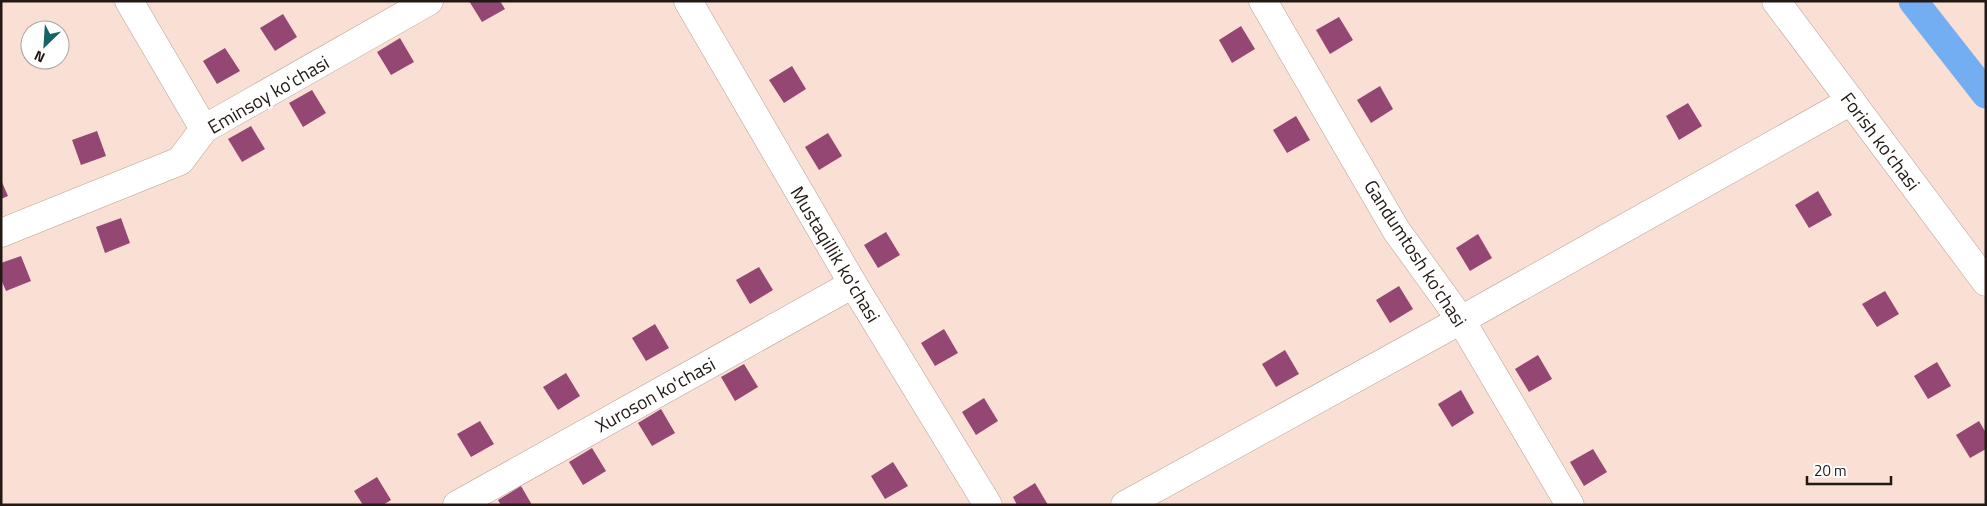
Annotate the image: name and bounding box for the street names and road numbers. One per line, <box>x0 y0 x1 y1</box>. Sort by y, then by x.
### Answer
street label: Eminsoy ko'chasi <box>202 47 334 141</box>
street label: Forish ko'chasi <box>1834 86 1928 196</box>
street label: Gandumtosh ko'chasi <box>1357 174 1475 332</box>
street label: Mustaqillik ko'chasi <box>784 180 888 328</box>
street label: Xuroson ko'chasi <box>590 349 720 439</box>

